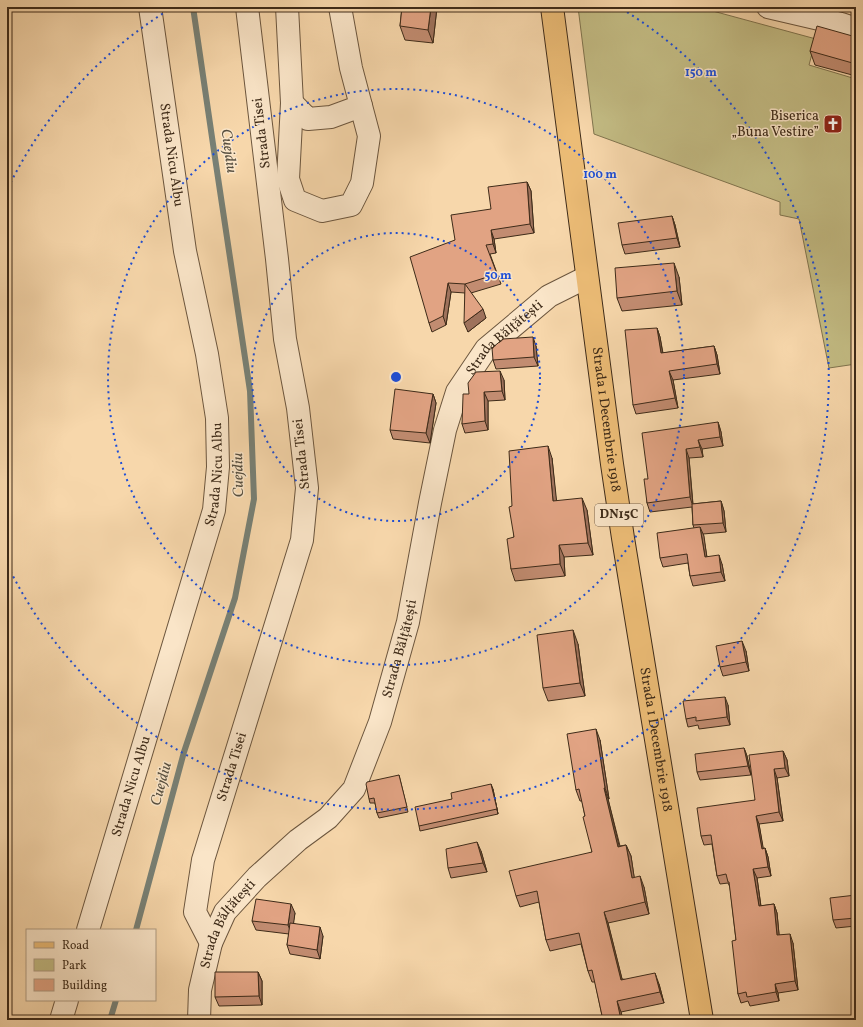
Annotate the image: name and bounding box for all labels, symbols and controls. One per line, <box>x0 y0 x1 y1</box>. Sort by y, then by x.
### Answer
text: 150 m <box>685 65 717 81</box>
street label: Strada Tisei <box>248 96 276 170</box>
street label: Strada Nicu Albu <box>154 102 188 208</box>
place label: Biserica „Buna Vestire” <box>732 107 819 142</box>
church icon: Biserica „Buna Vestire” <box>822 113 844 135</box>
water label: Cuejdiu <box>214 127 242 175</box>
text: 100 m <box>583 167 617 183</box>
text: 50 m <box>484 268 512 284</box>
street label: Strada Bălțătești <box>461 296 547 379</box>
street label: Strada 1 Decembrie 1918 <box>587 346 626 493</box>
centre of rings <box>389 370 403 384</box>
street label: Strada Tisei <box>289 418 315 490</box>
street label: Strada Nicu Albu <box>200 422 228 529</box>
water label: Cuejdiu <box>228 452 250 498</box>
road number: DN15C <box>595 504 643 526</box>
street label: Strada Bălțătești <box>378 598 421 700</box>
street label: Strada 1 Decembrie 1918 <box>635 666 677 813</box>
street label: Strada Tisei <box>212 730 251 804</box>
street label: Strada Nicu Albu <box>107 733 155 839</box>
water label: Cuejdiu <box>146 759 178 808</box>
street label: Strada Bălțătești <box>196 875 260 970</box>
legend <box>26 929 156 1001</box>
text: Road <box>62 938 89 954</box>
text: Park <box>62 958 87 974</box>
text: Building <box>62 978 107 994</box>

